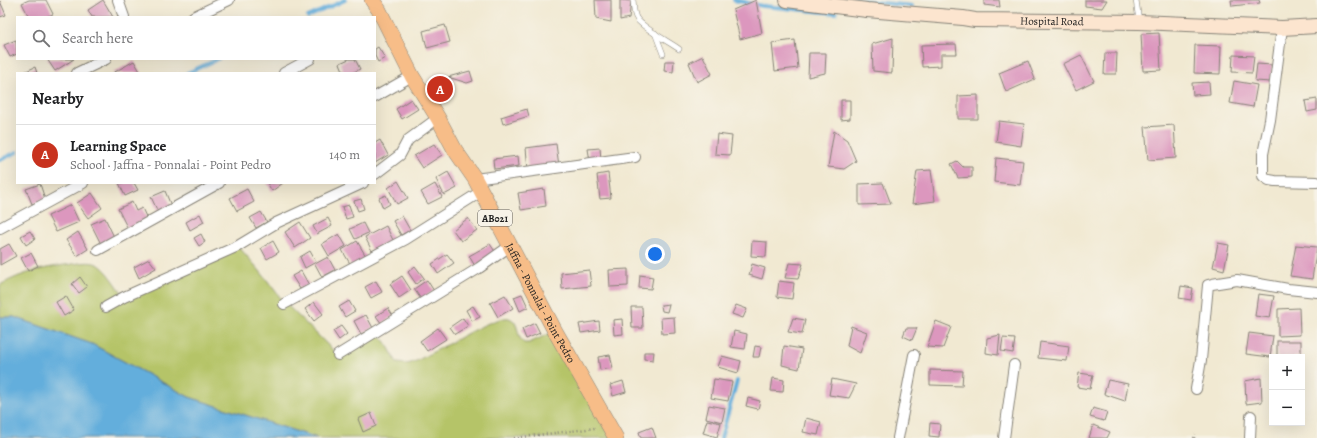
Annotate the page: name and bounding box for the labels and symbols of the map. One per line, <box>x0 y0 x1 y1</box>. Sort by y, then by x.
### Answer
street label: Hospital Road <box>1020 14 1084 29</box>
pin: A <box>427 74 453 104</box>
road number: AB021 <box>478 210 512 226</box>
street label: Jaffna - Ponnalai - Point Pedro <box>502 240 579 366</box>
your location <box>645 244 665 264</box>

